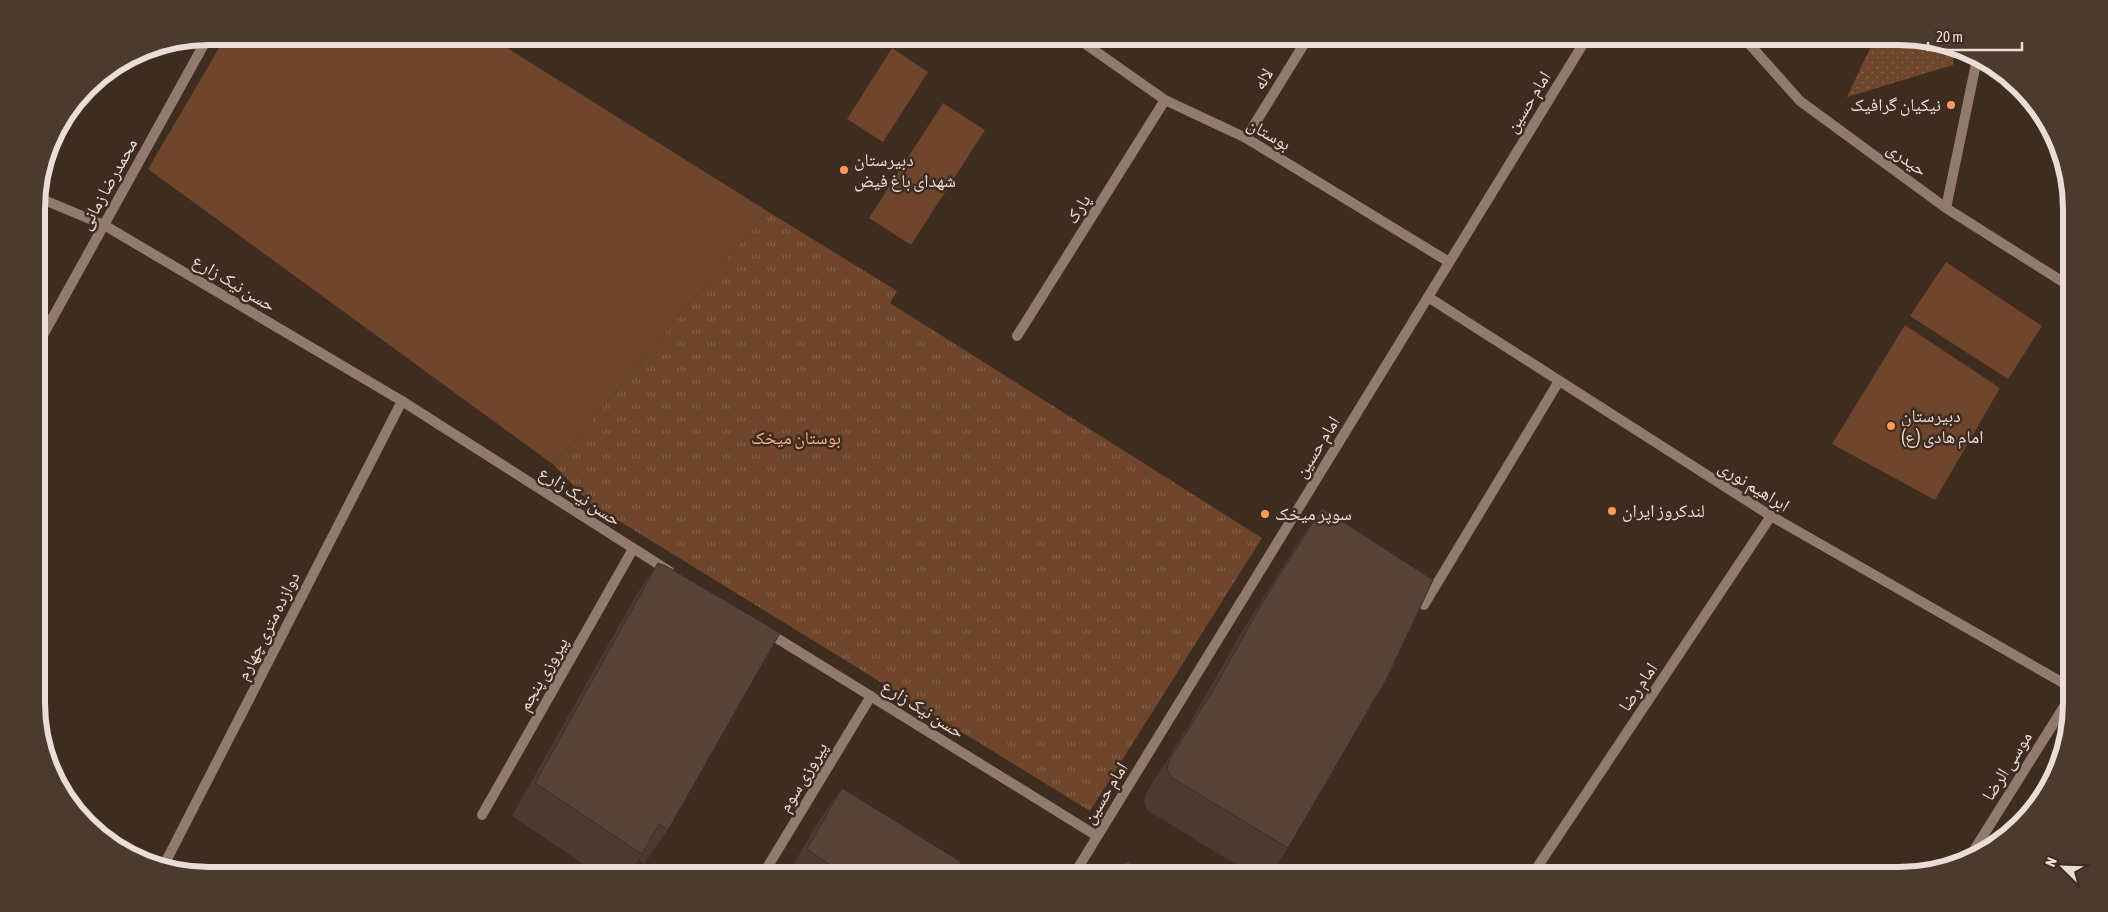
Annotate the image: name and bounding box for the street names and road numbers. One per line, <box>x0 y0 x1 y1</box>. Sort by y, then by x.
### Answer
street label: لاله <box>1248 64 1277 93</box>
street label: امام حسین <box>1500 67 1556 137</box>
street label: بوستان <box>1243 113 1295 155</box>
street label: محمدرضا زمانی <box>74 134 142 234</box>
street label: حیدری <box>1883 137 1931 181</box>
street label: پارک <box>1061 190 1096 228</box>
street label: حسن نیک زارع <box>188 250 280 316</box>
street label: امام حسین <box>1289 412 1345 482</box>
street label: ابراهیم نوری <box>1714 456 1794 517</box>
street label: حسن نیک زارع <box>535 461 625 531</box>
street label: دوازده متری چهارم <box>231 568 306 684</box>
street label: پیروزی پنجم <box>513 633 574 715</box>
street label: امام رضا <box>1614 658 1663 716</box>
street label: حسن نیک زارع <box>878 675 968 743</box>
street label: موسی الرضا <box>1977 727 2037 805</box>
street label: پیروزی سوم <box>773 738 833 817</box>
street label: امام حسین <box>1077 758 1133 828</box>

